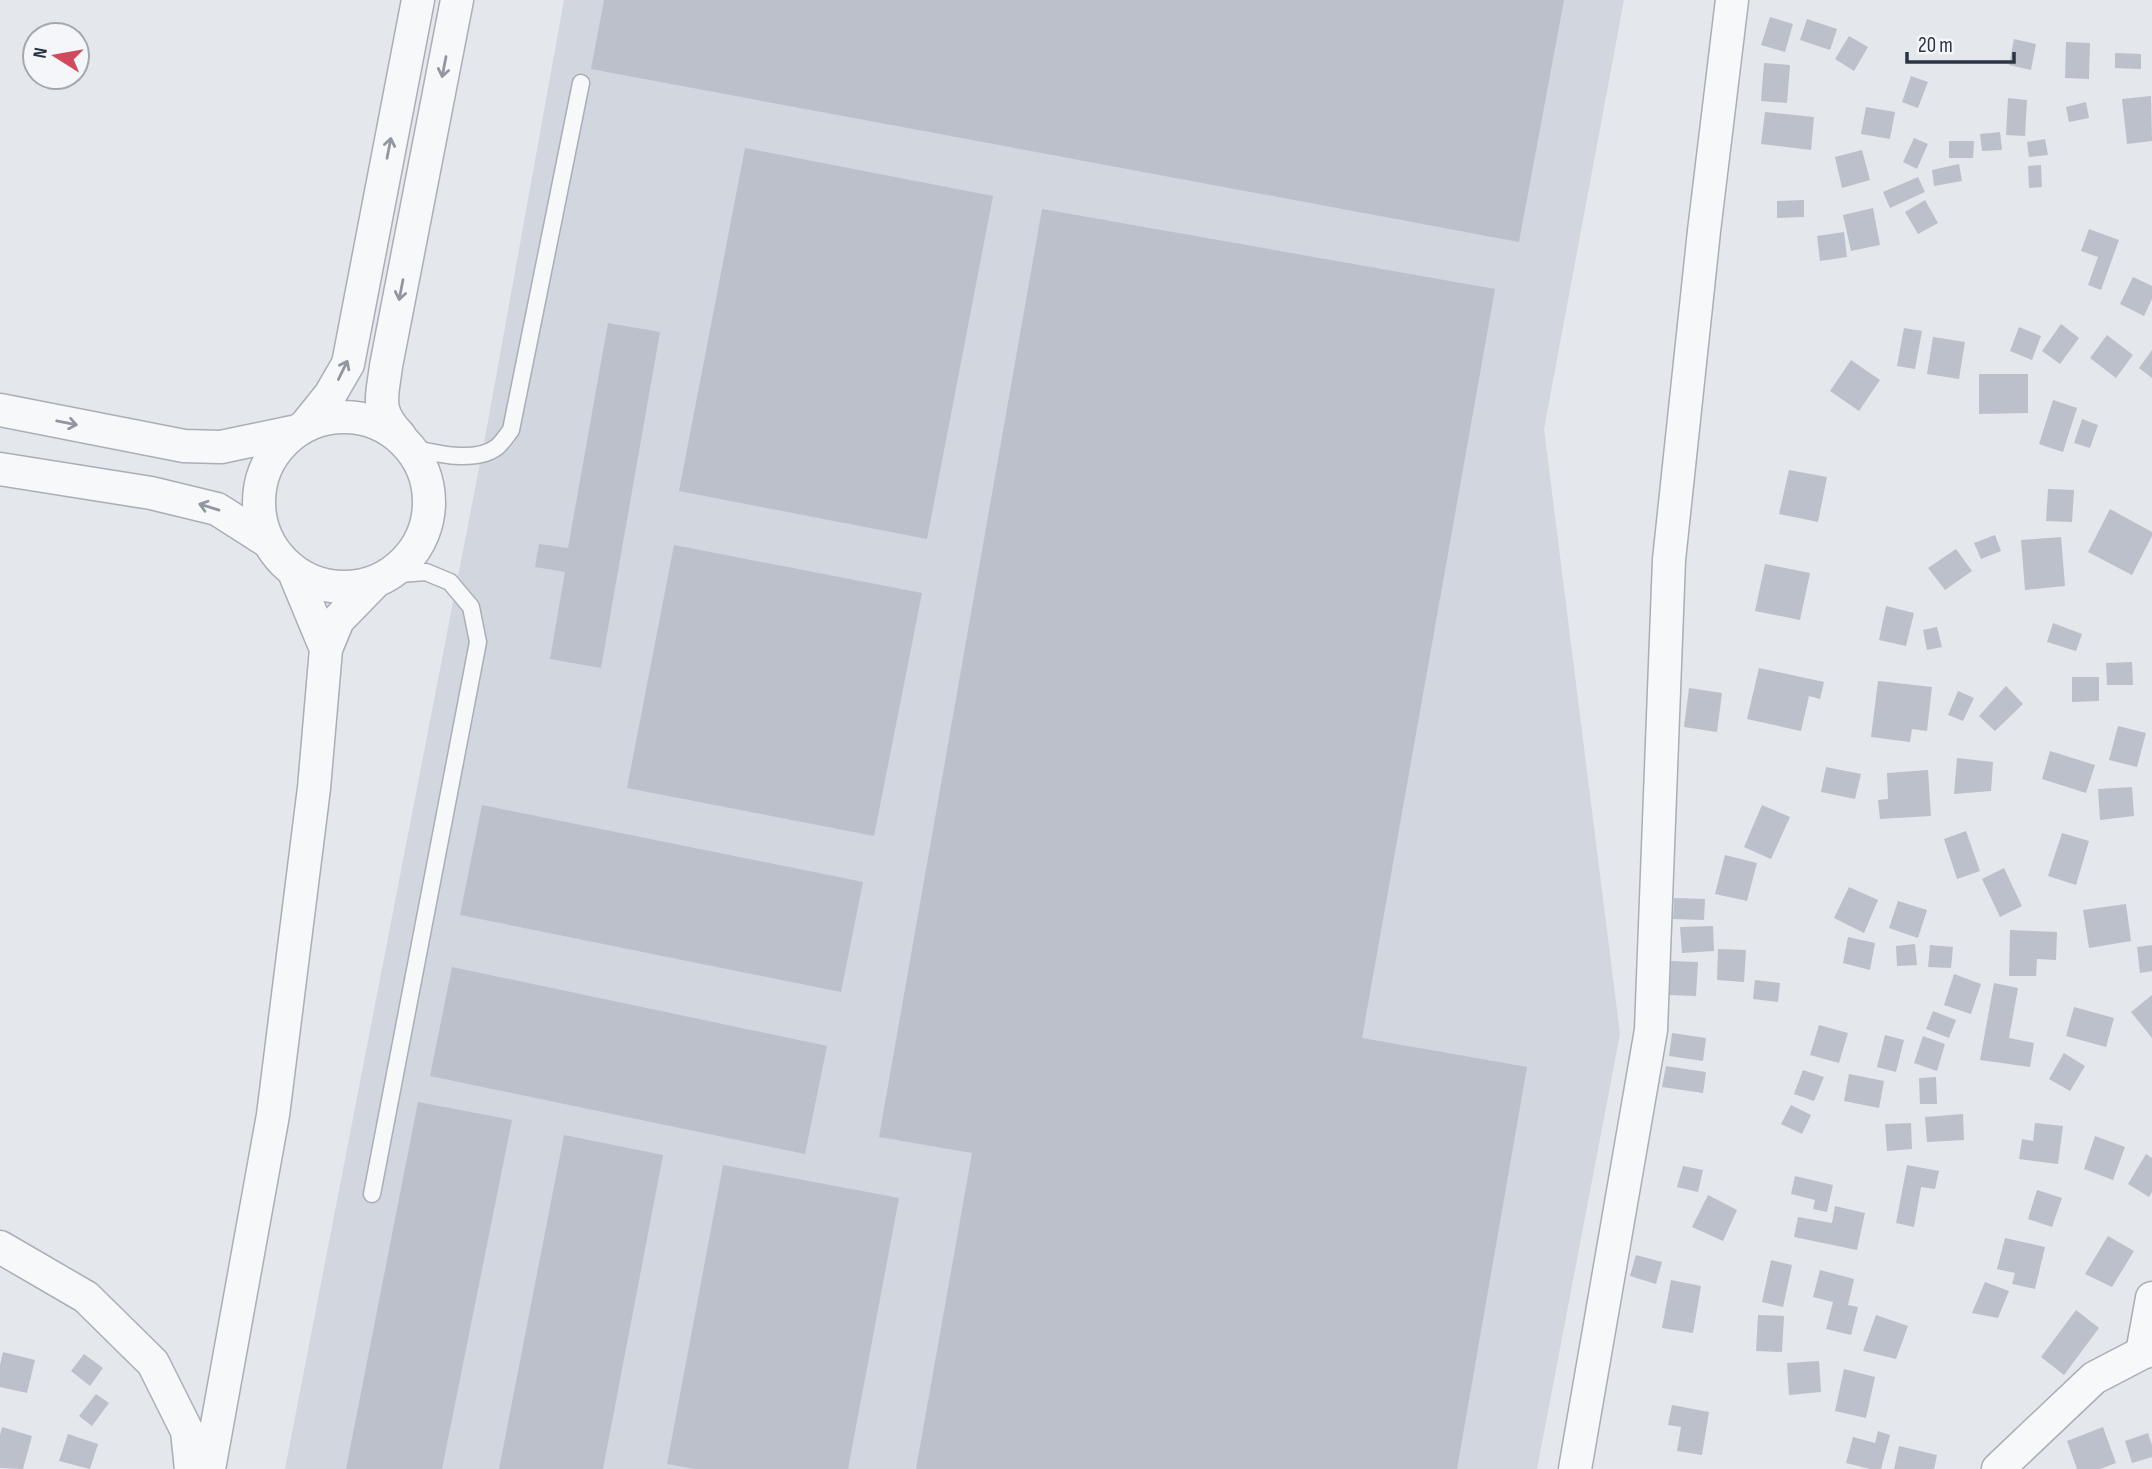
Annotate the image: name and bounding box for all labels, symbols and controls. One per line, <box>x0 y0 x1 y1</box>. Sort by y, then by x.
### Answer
north arrow <box>21 21 91 91</box>
scale bar <box>1907 21 2014 65</box>
text: 20 m <box>1918 33 1953 58</box>
text: N <box>29 46 53 60</box>
one-way arrow <box>437 55 450 78</box>
one-way arrow <box>383 137 397 160</box>
one-way arrow <box>393 278 407 301</box>
one-way arrow <box>337 360 351 381</box>
one-way arrow <box>55 417 78 431</box>
one-way arrow <box>198 500 220 513</box>

